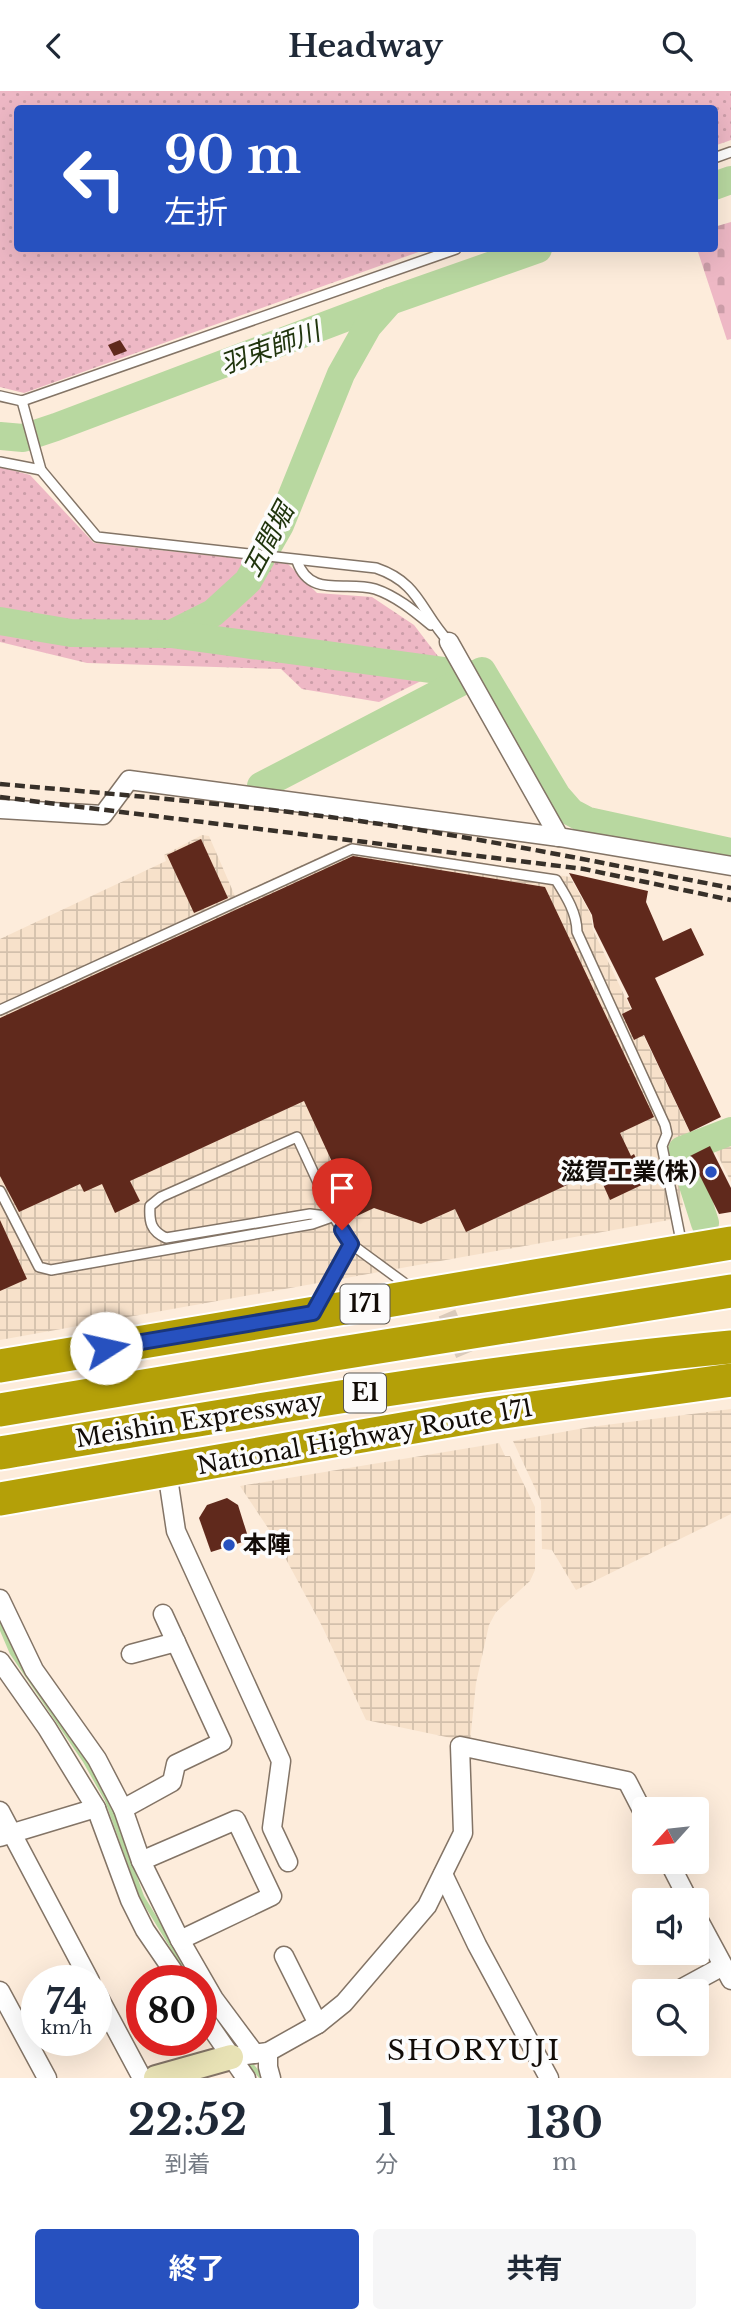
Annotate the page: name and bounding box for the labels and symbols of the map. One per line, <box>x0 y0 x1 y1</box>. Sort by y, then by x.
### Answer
water label: 羽束師川 <box>216 314 327 381</box>
water label: 五間堀 <box>236 495 302 582</box>
place label: 滋賀工業(株) <box>561 1157 697 1186</box>
pin <box>312 1158 372 1230</box>
marker: 滋賀工業(株) <box>703 1164 719 1180</box>
road number: 171 <box>340 1285 390 1323</box>
position arrow <box>69 1311 143 1385</box>
road number: E1 <box>344 1373 386 1413</box>
street label: Meishin Expressway <box>73 1386 325 1453</box>
street label: National Highway Route 171 <box>195 1393 535 1480</box>
place label: 本陣 <box>243 1530 291 1559</box>
marker: 本陣 <box>221 1537 237 1553</box>
north arrow <box>632 1797 709 1874</box>
speed limit sign: 80 <box>126 1965 217 2056</box>
district label: SHORYUJI <box>387 2033 561 2068</box>

